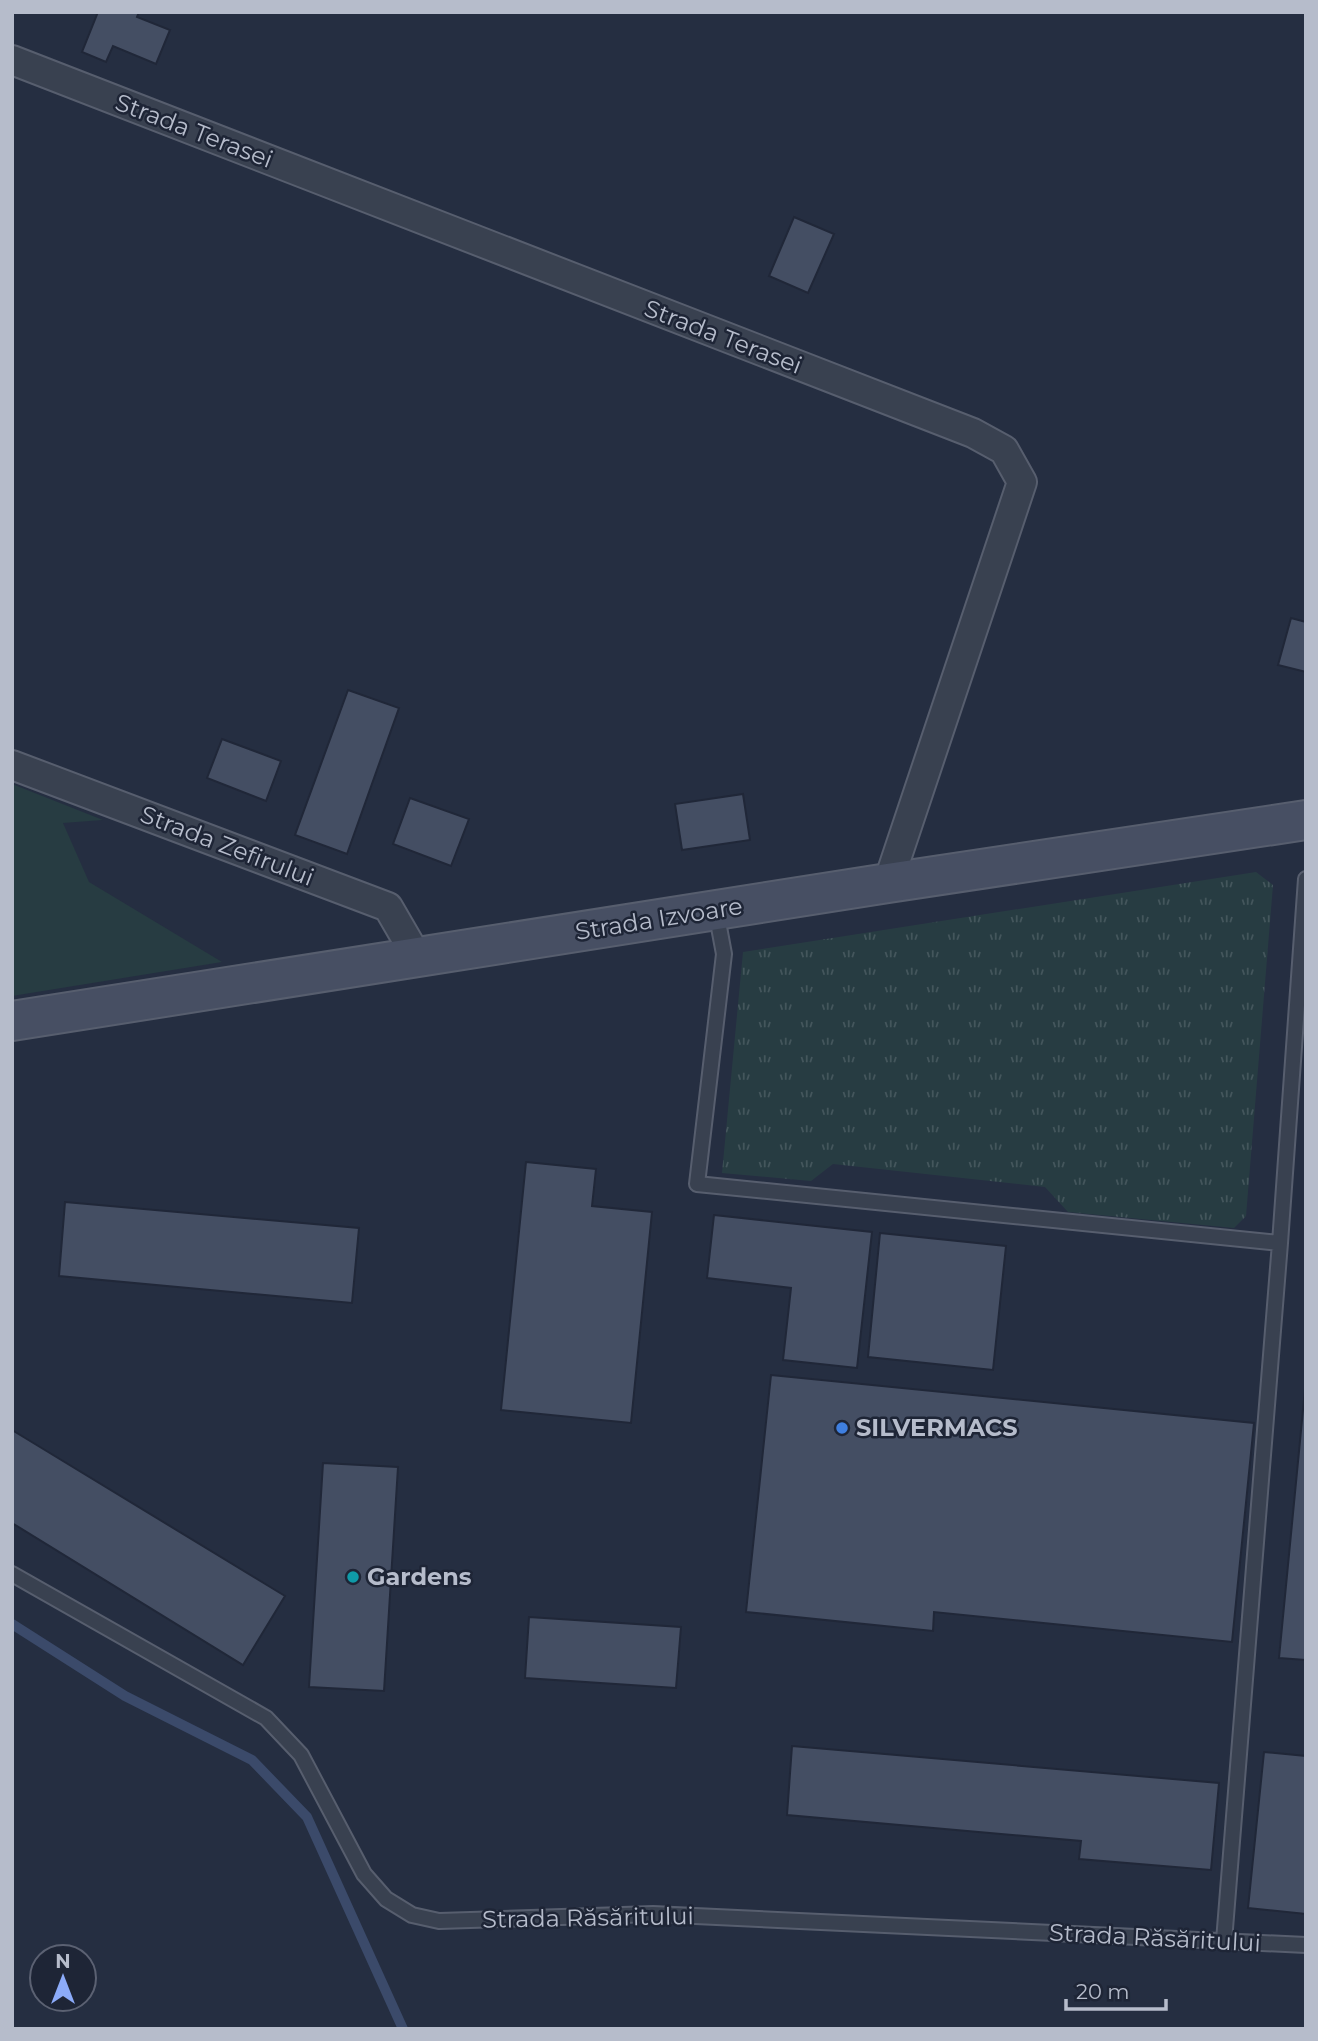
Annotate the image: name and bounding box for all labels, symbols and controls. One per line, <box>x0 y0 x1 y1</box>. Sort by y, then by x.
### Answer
street label: Strada Terasei <box>111 87 277 174</box>
street label: Strada Terasei <box>640 293 806 380</box>
street label: Strada Zefirului <box>136 799 318 892</box>
street label: Strada Izvoare <box>573 891 745 946</box>
place label: SILVERMACS <box>856 1413 1017 1442</box>
marker: SILVERMACS <box>834 1420 850 1436</box>
place label: Gardens <box>367 1562 472 1591</box>
marker: Gardens <box>345 1569 361 1585</box>
street label: Strada Răsăritului <box>482 1901 694 1934</box>
street label: Strada Răsăritului <box>1048 1917 1262 1958</box>
north arrow <box>28 1943 98 2013</box>
text: N <box>55 1950 71 1973</box>
scale bar <box>1066 1968 1166 2012</box>
text: 20 m <box>1076 1979 1130 2004</box>

